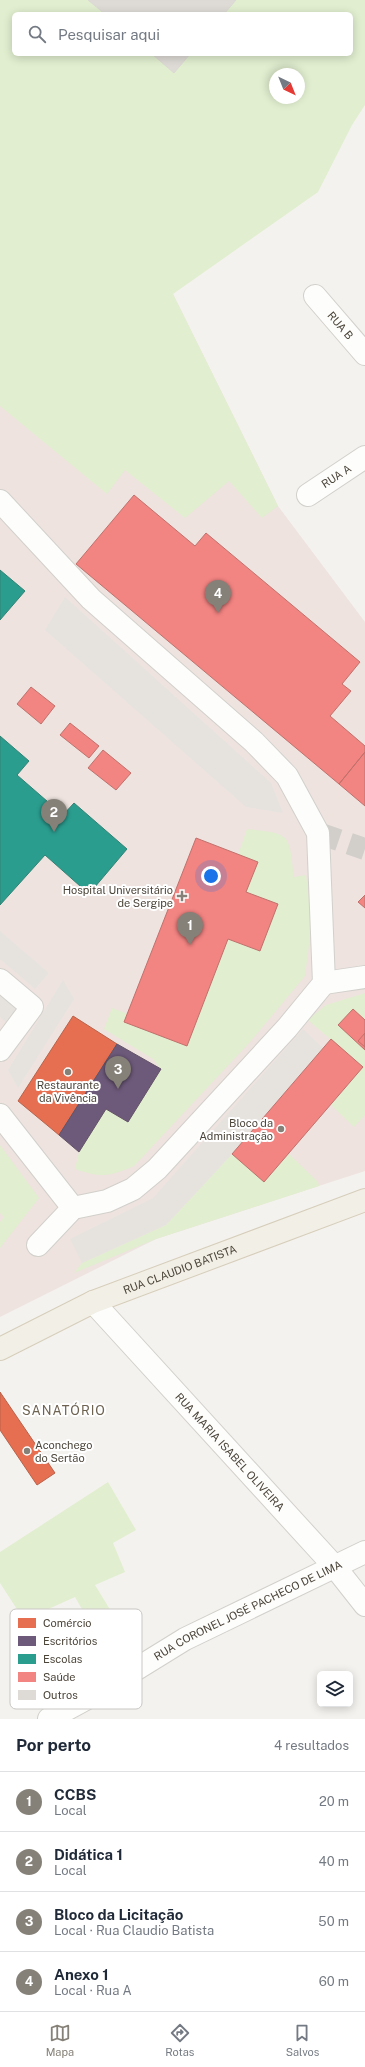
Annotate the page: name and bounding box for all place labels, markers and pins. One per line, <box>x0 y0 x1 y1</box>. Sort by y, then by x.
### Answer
pin: 4 <box>205 580 231 613</box>
pin: 2 <box>41 799 67 832</box>
place label: Hospital Universitário de Sergipe <box>63 884 173 909</box>
marker: Hospital Universitário de Sergipe <box>176 890 188 902</box>
pin: 1 <box>177 912 203 945</box>
pin: 3 <box>105 1056 131 1089</box>
marker: Restaurante da Vivência <box>63 1067 73 1077</box>
place label: Restaurante da Vivência <box>37 1079 99 1104</box>
place label: Bloco da Administração <box>199 1117 273 1143</box>
marker: Bloco da Administração <box>276 1124 286 1134</box>
place label: Aconchego do Sertão <box>35 1439 93 1464</box>
marker: Aconchego do Sertão <box>22 1446 32 1456</box>

